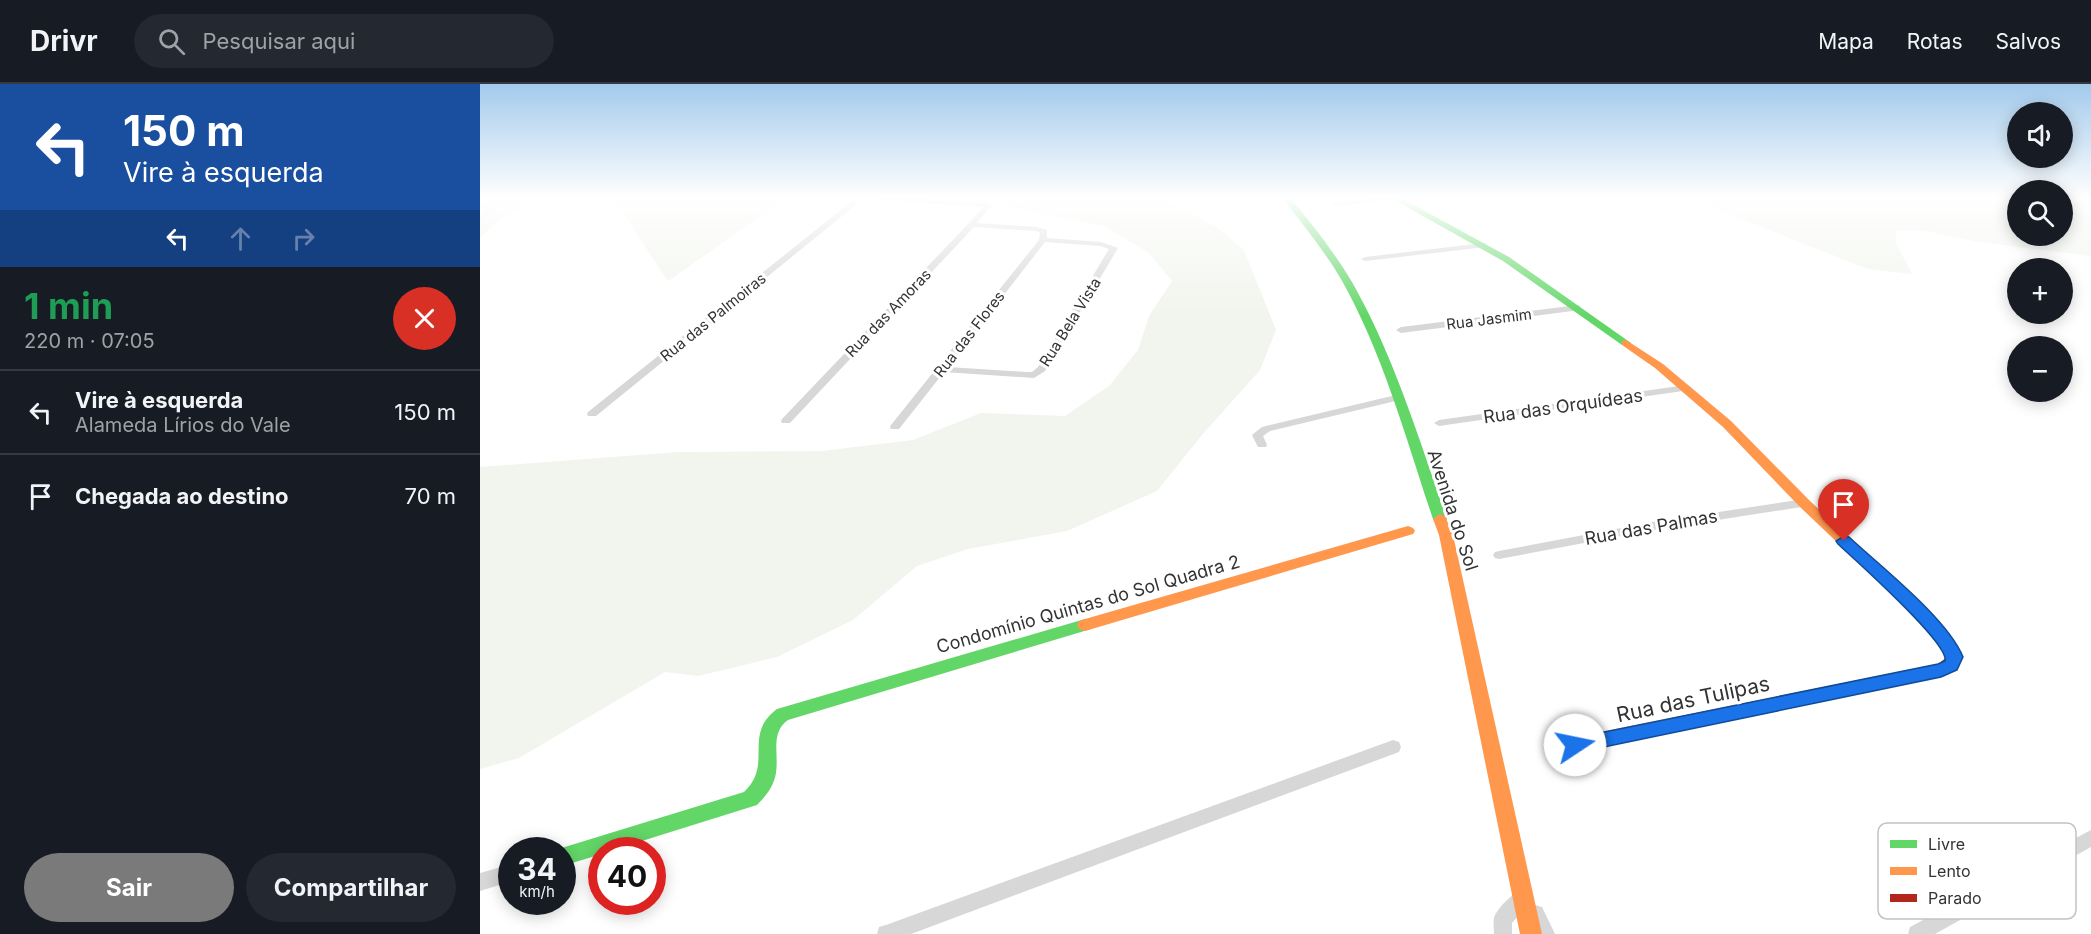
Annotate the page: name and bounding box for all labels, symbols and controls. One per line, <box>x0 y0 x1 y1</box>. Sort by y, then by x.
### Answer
search box <box>134 14 554 68</box>
text: Drivr <box>30 24 98 58</box>
icon: search <box>155 25 188 58</box>
text: Pesquisar aqui <box>203 28 355 54</box>
text: Mapa <box>1818 29 1874 54</box>
text: Rotas <box>1907 29 1962 54</box>
text: Salvos <box>1995 29 2061 54</box>
map controls <box>2007 102 2073 402</box>
button: sound <box>2007 102 2073 168</box>
text: 150 m <box>123 105 245 156</box>
icon: left <box>24 108 102 186</box>
text: Vire à esquerda <box>123 156 324 189</box>
button: search <box>2007 180 2073 246</box>
icon: left <box>161 222 194 255</box>
icon: ahead <box>224 222 257 255</box>
icon: right <box>287 222 320 255</box>
button: + <box>2007 258 2073 324</box>
street label: Rua das Amoras <box>841 265 935 361</box>
street label: Rua das Palmoiras <box>656 269 770 365</box>
street label: Rua Bela Vista <box>1035 274 1105 370</box>
text: 1 min <box>24 284 113 328</box>
button: close <box>393 287 456 350</box>
street label: Rua das Flores <box>929 287 1009 381</box>
street label: Rua Jasmim <box>1445 304 1533 334</box>
text: 220 m · 07:05 <box>24 329 155 353</box>
button: − <box>2007 336 2073 402</box>
street label: Rua das Orquídeas <box>1482 384 1644 428</box>
text: Vire à esquerda <box>75 387 243 413</box>
icon: left <box>24 396 57 429</box>
text: 150 m <box>394 399 456 425</box>
text: Alameda Lírios do Vale <box>75 413 291 437</box>
street label: Avenida do Sol <box>1424 447 1482 573</box>
pin <box>1818 479 1869 541</box>
icon: arrive <box>24 480 57 513</box>
text: Chegada ao destino <box>75 483 289 509</box>
text: 70 m <box>405 483 456 509</box>
icon: arrive <box>1827 488 1860 521</box>
street label: Rua das Palmas <box>1583 505 1719 549</box>
street label: Condomínio Quintas do Sol Quadra 2 <box>934 551 1242 657</box>
street label: Rua das Tulipas <box>1614 671 1772 727</box>
position arrow <box>1543 713 1607 777</box>
legend <box>1878 823 2076 919</box>
text: Livre <box>1928 834 1965 854</box>
speed limit sign: 40 <box>588 837 666 915</box>
text: 34 <box>517 851 557 887</box>
button: Sair <box>24 853 234 922</box>
button: Compartilhar <box>246 853 456 922</box>
text: Lento <box>1928 861 1971 881</box>
text: km/h <box>519 882 555 901</box>
text: Parado <box>1928 888 1982 908</box>

